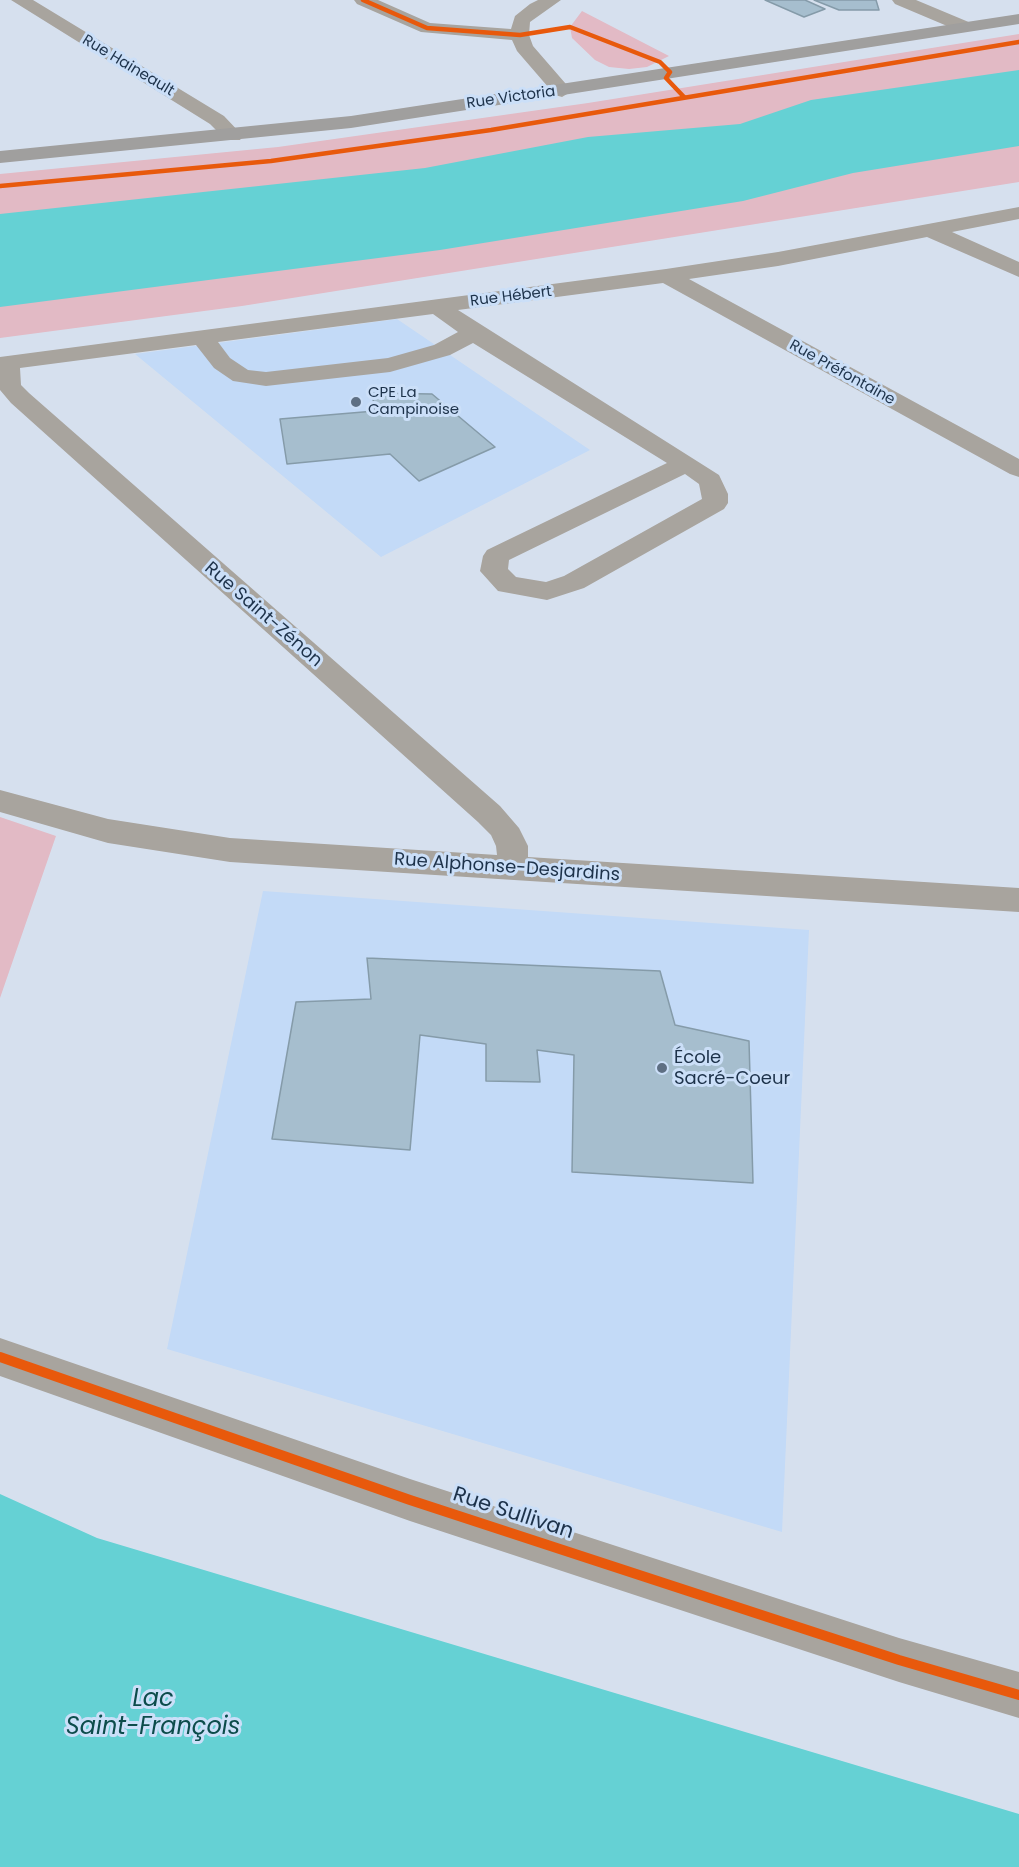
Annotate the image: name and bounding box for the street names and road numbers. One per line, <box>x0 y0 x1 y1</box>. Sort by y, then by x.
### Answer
street label: Rue Haineault <box>79 31 177 101</box>
street label: Rue Victoria <box>465 83 557 113</box>
street label: Rue Hébert <box>469 283 553 311</box>
street label: Rue Préfontaine <box>786 337 898 409</box>
street label: Rue Saint-Zénon <box>200 558 326 672</box>
street label: Rue Alphonse-Desjardins <box>393 849 621 887</box>
street label: Rue Sullivan <box>449 1483 577 1545</box>

